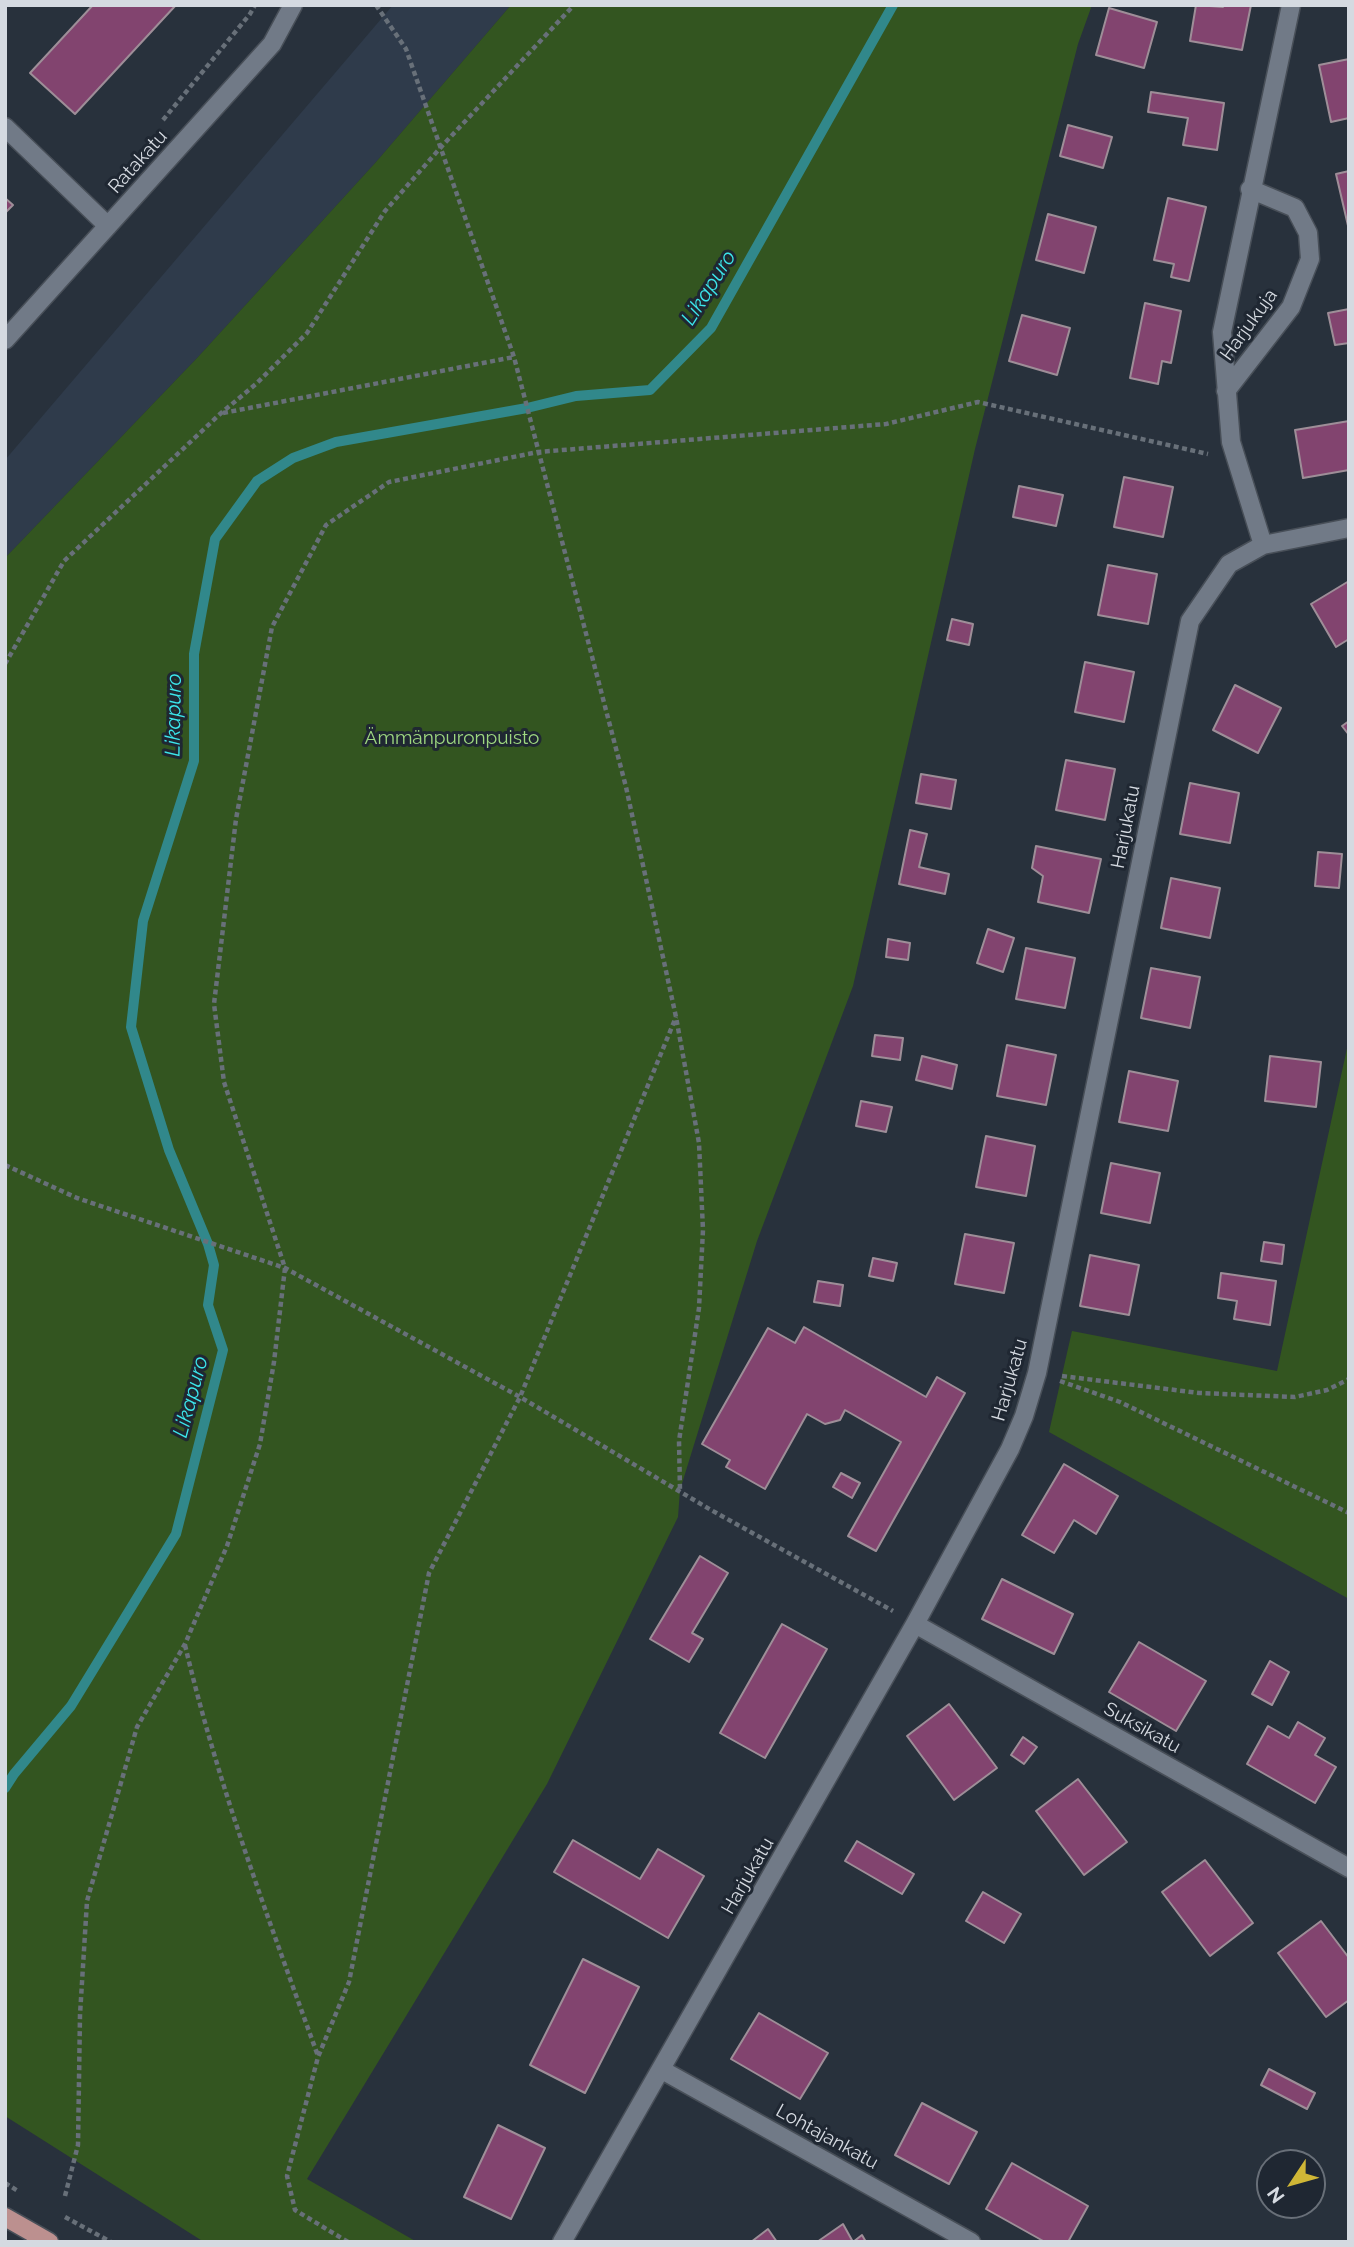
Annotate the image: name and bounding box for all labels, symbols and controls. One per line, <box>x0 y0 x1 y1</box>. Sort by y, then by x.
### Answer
street label: Ratakatu <box>104 126 172 198</box>
water label: Likapuro <box>676 246 742 330</box>
street label: Harjukuja <box>1216 285 1282 365</box>
water label: Likapuro <box>161 673 187 757</box>
park label: Ämmänpuronpuisto <box>365 727 539 749</box>
street label: Harjukatu <box>1107 783 1145 871</box>
street label: Harjukatu <box>987 1336 1033 1424</box>
water label: Likapuro <box>168 1354 214 1440</box>
street label: Suksikatu <box>1100 1698 1184 1758</box>
street label: Harjukatu <box>717 1834 779 1918</box>
street label: Lohtajankatu <box>772 2100 882 2174</box>
north arrow <box>1256 2149 1326 2219</box>
text: N <box>1262 2183 1289 2207</box>

